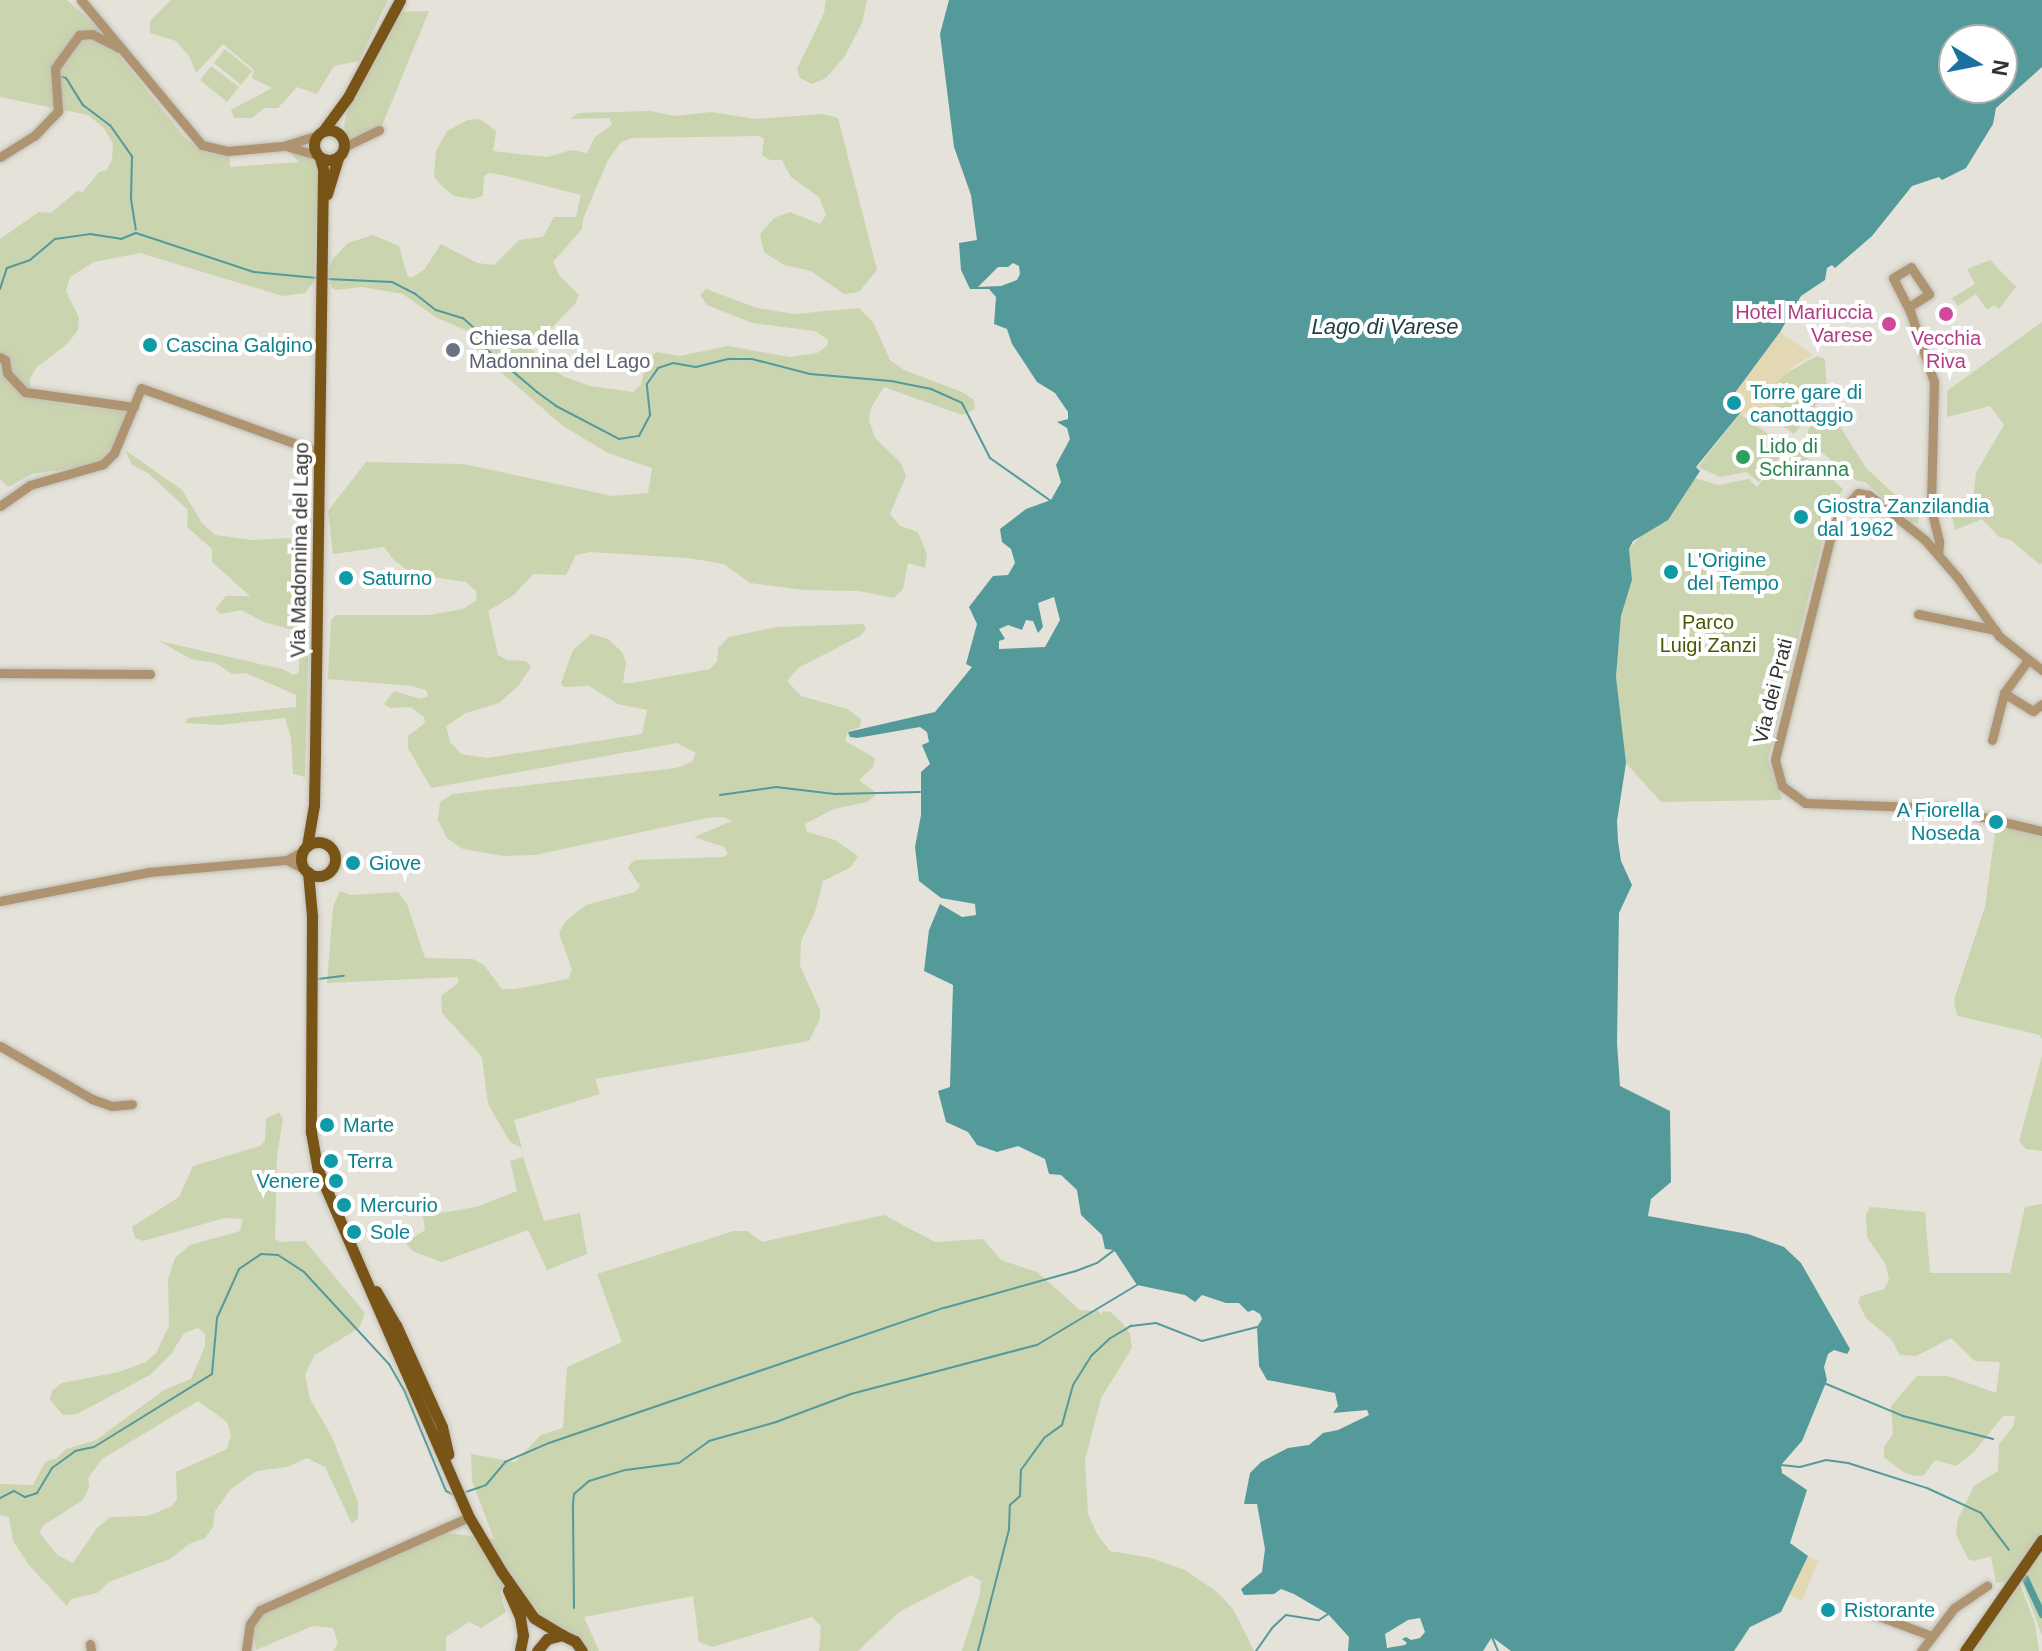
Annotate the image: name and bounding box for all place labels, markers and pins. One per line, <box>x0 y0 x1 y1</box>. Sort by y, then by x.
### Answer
place label: Hotel Mariuccia Varese <box>1735 300 1873 347</box>
marker: Vecchia Riva <box>1937 305 1955 323</box>
marker: Hotel Mariuccia Varese <box>1880 315 1898 333</box>
place label: Chiesa della Madonnina del Lago <box>469 326 650 373</box>
place label: Vecchia Riva <box>1911 326 1981 373</box>
place label: Cascina Galgino <box>166 333 313 357</box>
marker: Cascina Galgino <box>141 336 159 354</box>
marker: Chiesa della Madonnina del Lago <box>444 341 462 359</box>
place label: Torre gare di canottaggio <box>1750 380 1862 427</box>
marker: Torre gare di canottaggio <box>1725 394 1743 412</box>
place label: Lido di Schiranna <box>1759 434 1849 481</box>
marker: Lido di Schiranna <box>1734 448 1752 466</box>
place label: Giostra Zanzilandia dal 1962 <box>1817 494 1989 541</box>
marker: Giostra Zanzilandia dal 1962 <box>1792 508 1810 526</box>
place label: L'Origine del Tempo <box>1687 548 1779 595</box>
marker: L'Origine del Tempo <box>1662 563 1680 581</box>
place label: Saturno <box>362 566 432 590</box>
marker: Saturno <box>337 569 355 587</box>
place label: A Fiorella Noseda <box>1896 798 1980 845</box>
marker: A Fiorella Noseda <box>1987 813 2005 831</box>
place label: Giove <box>369 851 421 875</box>
marker: Giove <box>344 854 362 872</box>
place label: Marte <box>343 1113 394 1137</box>
marker: Marte <box>318 1116 336 1134</box>
place label: Terra <box>347 1149 393 1173</box>
marker: Terra <box>322 1152 340 1170</box>
place label: Venere <box>257 1169 320 1193</box>
marker: Venere <box>327 1172 345 1190</box>
place label: Mercurio <box>360 1193 438 1217</box>
marker: Mercurio <box>335 1196 353 1214</box>
place label: Sole <box>370 1220 410 1244</box>
marker: Sole <box>345 1223 363 1241</box>
place label: Ristorante <box>1844 1598 1935 1622</box>
marker: Ristorante <box>1819 1601 1837 1619</box>

